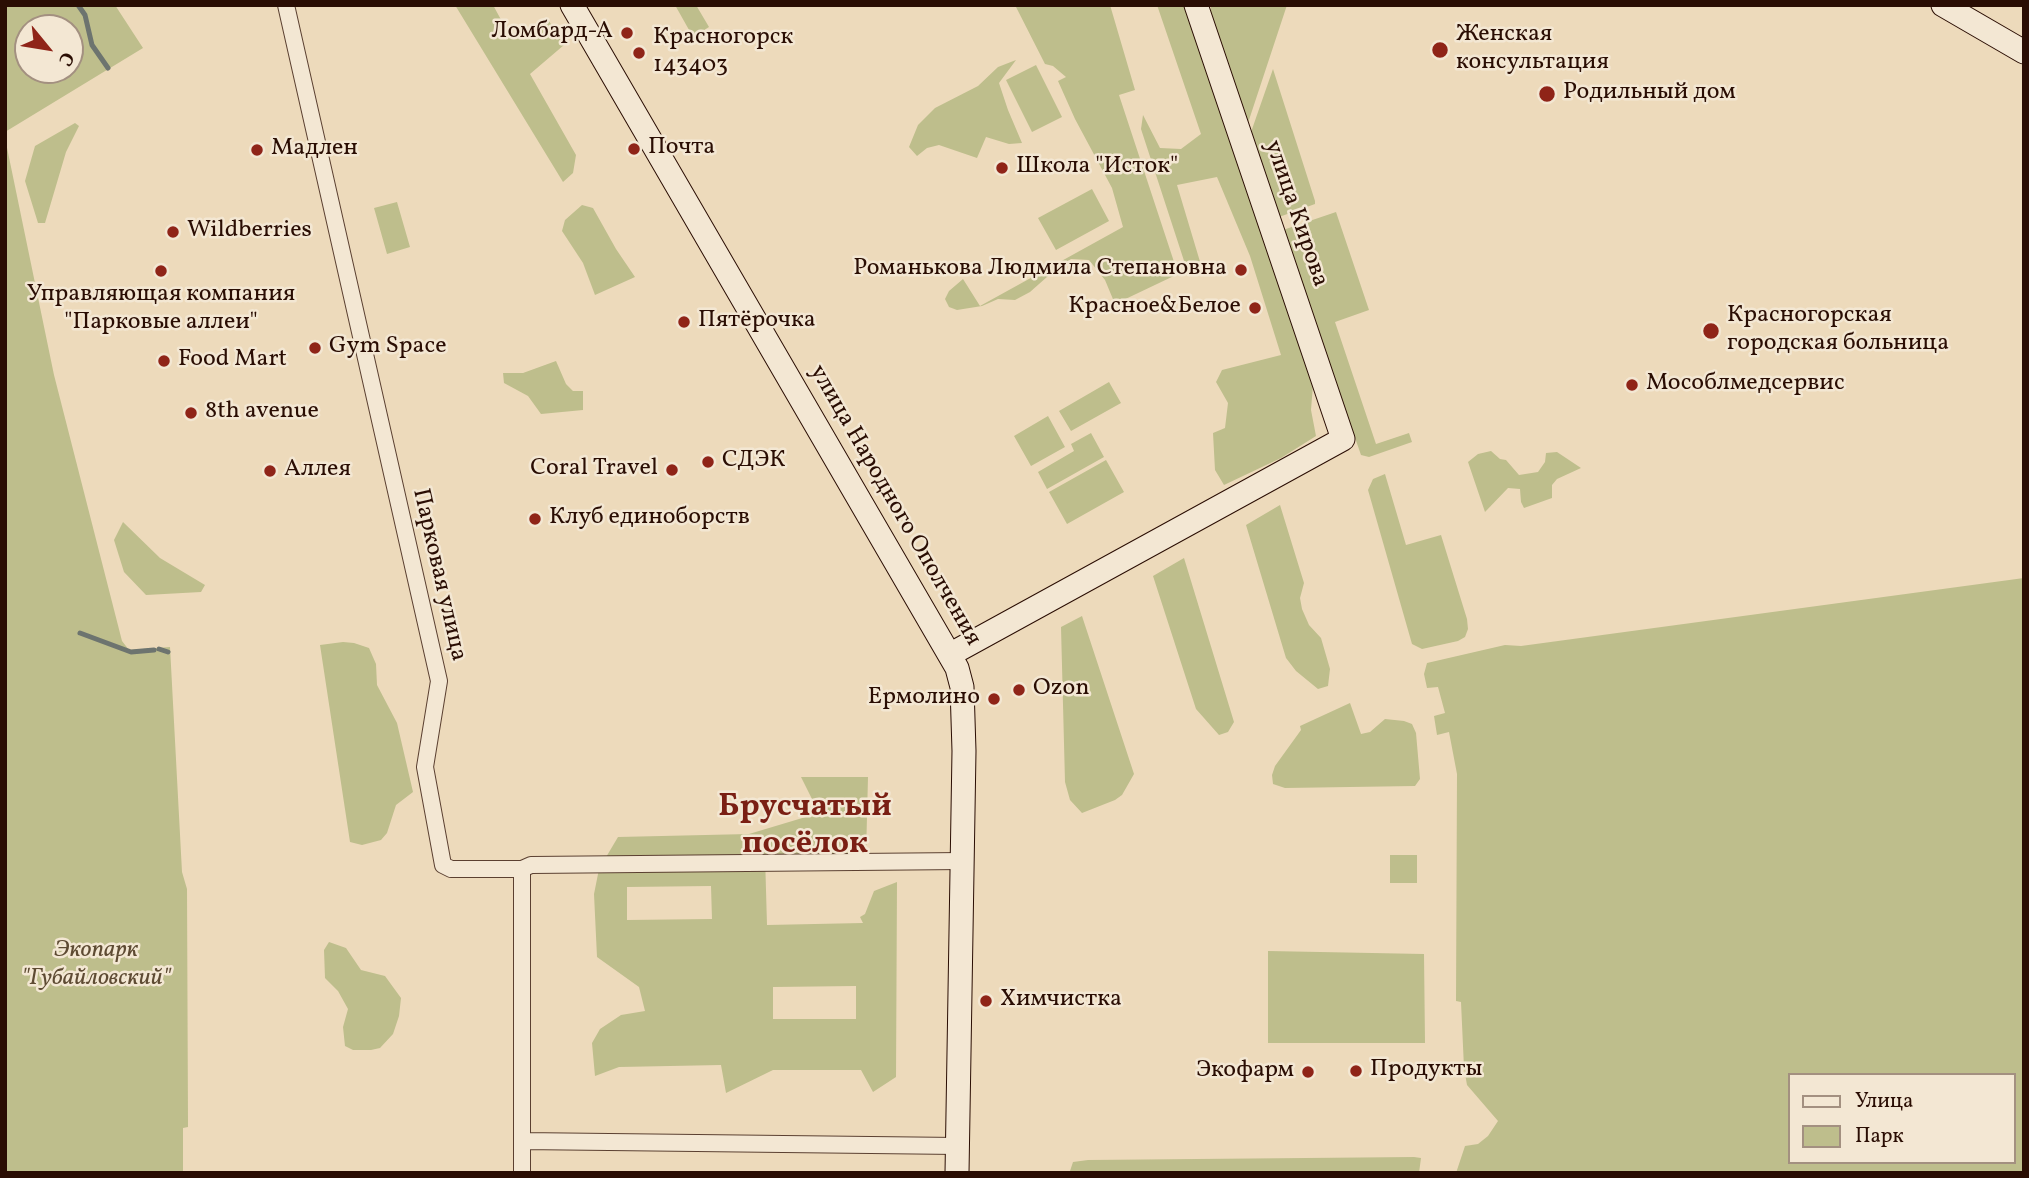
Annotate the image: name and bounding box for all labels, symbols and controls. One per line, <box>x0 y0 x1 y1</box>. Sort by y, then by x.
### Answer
north arrow <box>14 14 84 84</box>
place label: Ломбард-А <box>491 19 613 47</box>
place label: Женская консультация <box>1456 22 1609 78</box>
marker: Ломбард-А <box>619 25 635 41</box>
place label: Красногорск 143403 <box>653 25 793 81</box>
marker: Женская консультация <box>1430 40 1450 60</box>
marker: Красногорск 143403 <box>631 45 647 61</box>
text: С <box>51 47 80 70</box>
place label: Родильный дом <box>1563 80 1736 108</box>
marker: Родильный дом <box>1537 84 1557 104</box>
place label: Почта <box>648 135 715 163</box>
place label: Мадлен <box>271 136 358 164</box>
street label: улица Кирова <box>1256 137 1334 291</box>
marker: Почта <box>626 141 642 157</box>
marker: Мадлен <box>249 142 265 158</box>
place label: Школа "Исток" <box>1016 154 1178 182</box>
marker: Школа "Исток" <box>994 160 1010 176</box>
place label: Wildberries <box>187 218 312 246</box>
marker: Wildberries <box>165 224 181 240</box>
place label: Романькова Людмила Степановна <box>853 256 1227 284</box>
marker: Романькова Людмила Степановна <box>1233 262 1249 278</box>
marker: Управляющая компания "Парковые аллеи" <box>153 263 169 279</box>
place label: Управляющая компания "Парковые аллеи" <box>27 282 295 338</box>
place label: Красное&Белое <box>1068 294 1241 322</box>
marker: Красное&Белое <box>1247 300 1263 316</box>
place label: Красногорская городская больница <box>1727 303 1949 359</box>
place label: Пятёрочка <box>698 308 816 336</box>
marker: Пятёрочка <box>676 314 692 330</box>
marker: Красногорская городская больница <box>1701 321 1721 341</box>
place label: Gym Space <box>329 334 447 362</box>
marker: Gym Space <box>307 340 323 356</box>
place label: Food Mart <box>178 347 287 375</box>
marker: Food Mart <box>156 353 172 369</box>
street label: улица Народного Ополчения <box>802 360 986 652</box>
place label: Мособлмедсервис <box>1646 371 1845 399</box>
marker: Мособлмедсервис <box>1624 377 1640 393</box>
place label: 8th avenue <box>205 399 319 427</box>
marker: 8th avenue <box>183 405 199 421</box>
place label: СДЭК <box>722 448 786 476</box>
marker: СДЭК <box>700 454 716 470</box>
place label: Coral Travel <box>530 456 658 484</box>
place label: Аллея <box>284 457 351 485</box>
marker: Coral Travel <box>664 462 680 478</box>
marker: Аллея <box>262 463 278 479</box>
street label: Парковая улица <box>404 486 472 664</box>
place label: Клуб единоборств <box>549 505 750 533</box>
marker: Клуб единоборств <box>527 511 543 527</box>
place label: Ozon <box>1033 676 1090 704</box>
marker: Ozon <box>1011 682 1027 698</box>
place label: Ермолино <box>868 685 980 713</box>
marker: Ермолино <box>986 691 1002 707</box>
district label: Брусчатый посёлок <box>718 790 892 865</box>
park label: Экопарк "Губайловский" <box>21 938 171 994</box>
place label: Химчистка <box>1000 987 1122 1015</box>
marker: Химчистка <box>978 993 994 1009</box>
place label: Продукты <box>1370 1057 1482 1085</box>
place label: Экофарм <box>1196 1058 1294 1086</box>
marker: Продукты <box>1348 1063 1364 1079</box>
marker: Экофарм <box>1300 1064 1316 1080</box>
legend <box>1787 1073 2015 1164</box>
text: Улица <box>1855 1087 1913 1116</box>
text: Парк <box>1855 1122 1904 1151</box>

